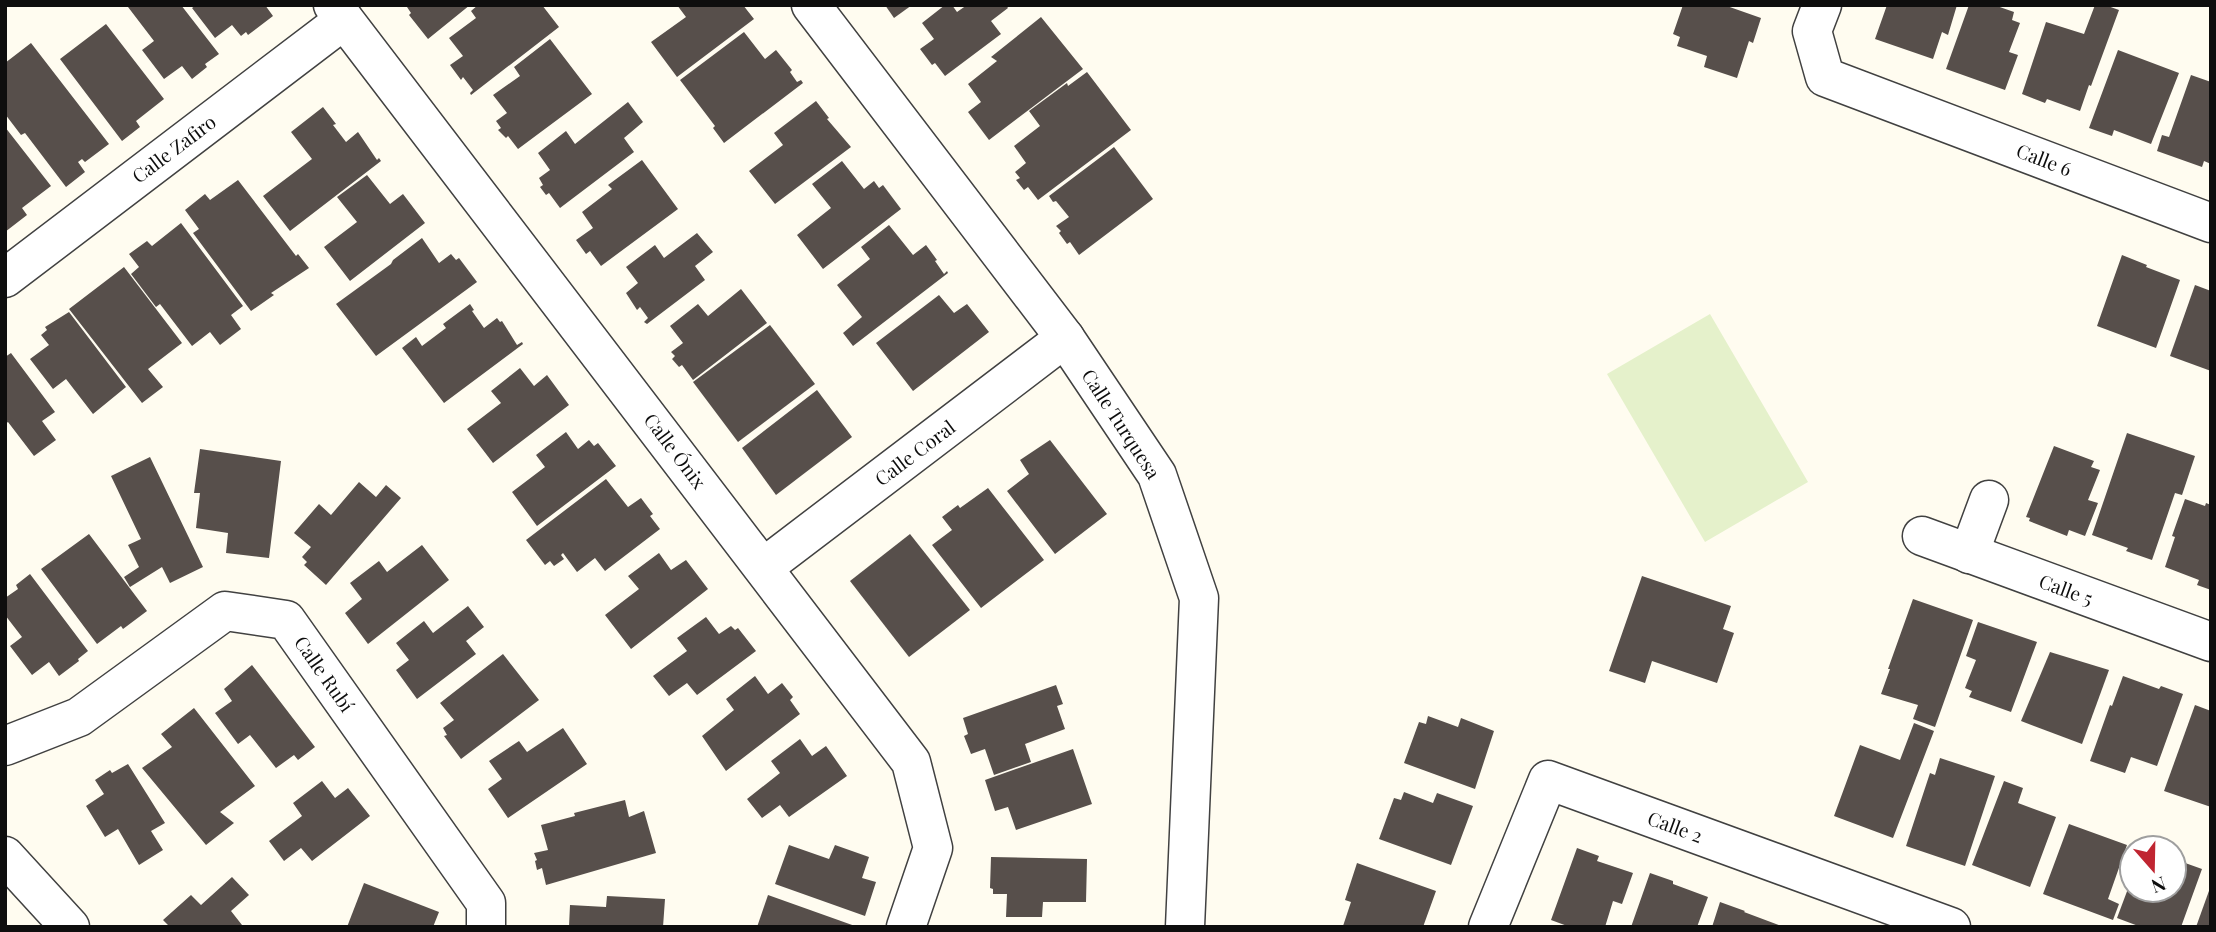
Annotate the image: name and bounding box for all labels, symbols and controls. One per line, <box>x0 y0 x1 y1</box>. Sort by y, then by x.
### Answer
street label: Calle Zafiro <box>126 108 221 188</box>
street label: Calle 6 <box>2013 137 2076 182</box>
street label: Calle Turquesa <box>1077 364 1167 484</box>
street label: Calle Ónix <box>639 407 713 494</box>
street label: Calle Coral <box>869 413 960 491</box>
street label: Calle 5 <box>2036 567 2097 611</box>
street label: Calle Rubí <box>289 630 361 717</box>
street label: Calle 2 <box>1644 804 1706 848</box>
north arrow <box>2118 834 2188 904</box>
text: N <box>2148 871 2170 901</box>

